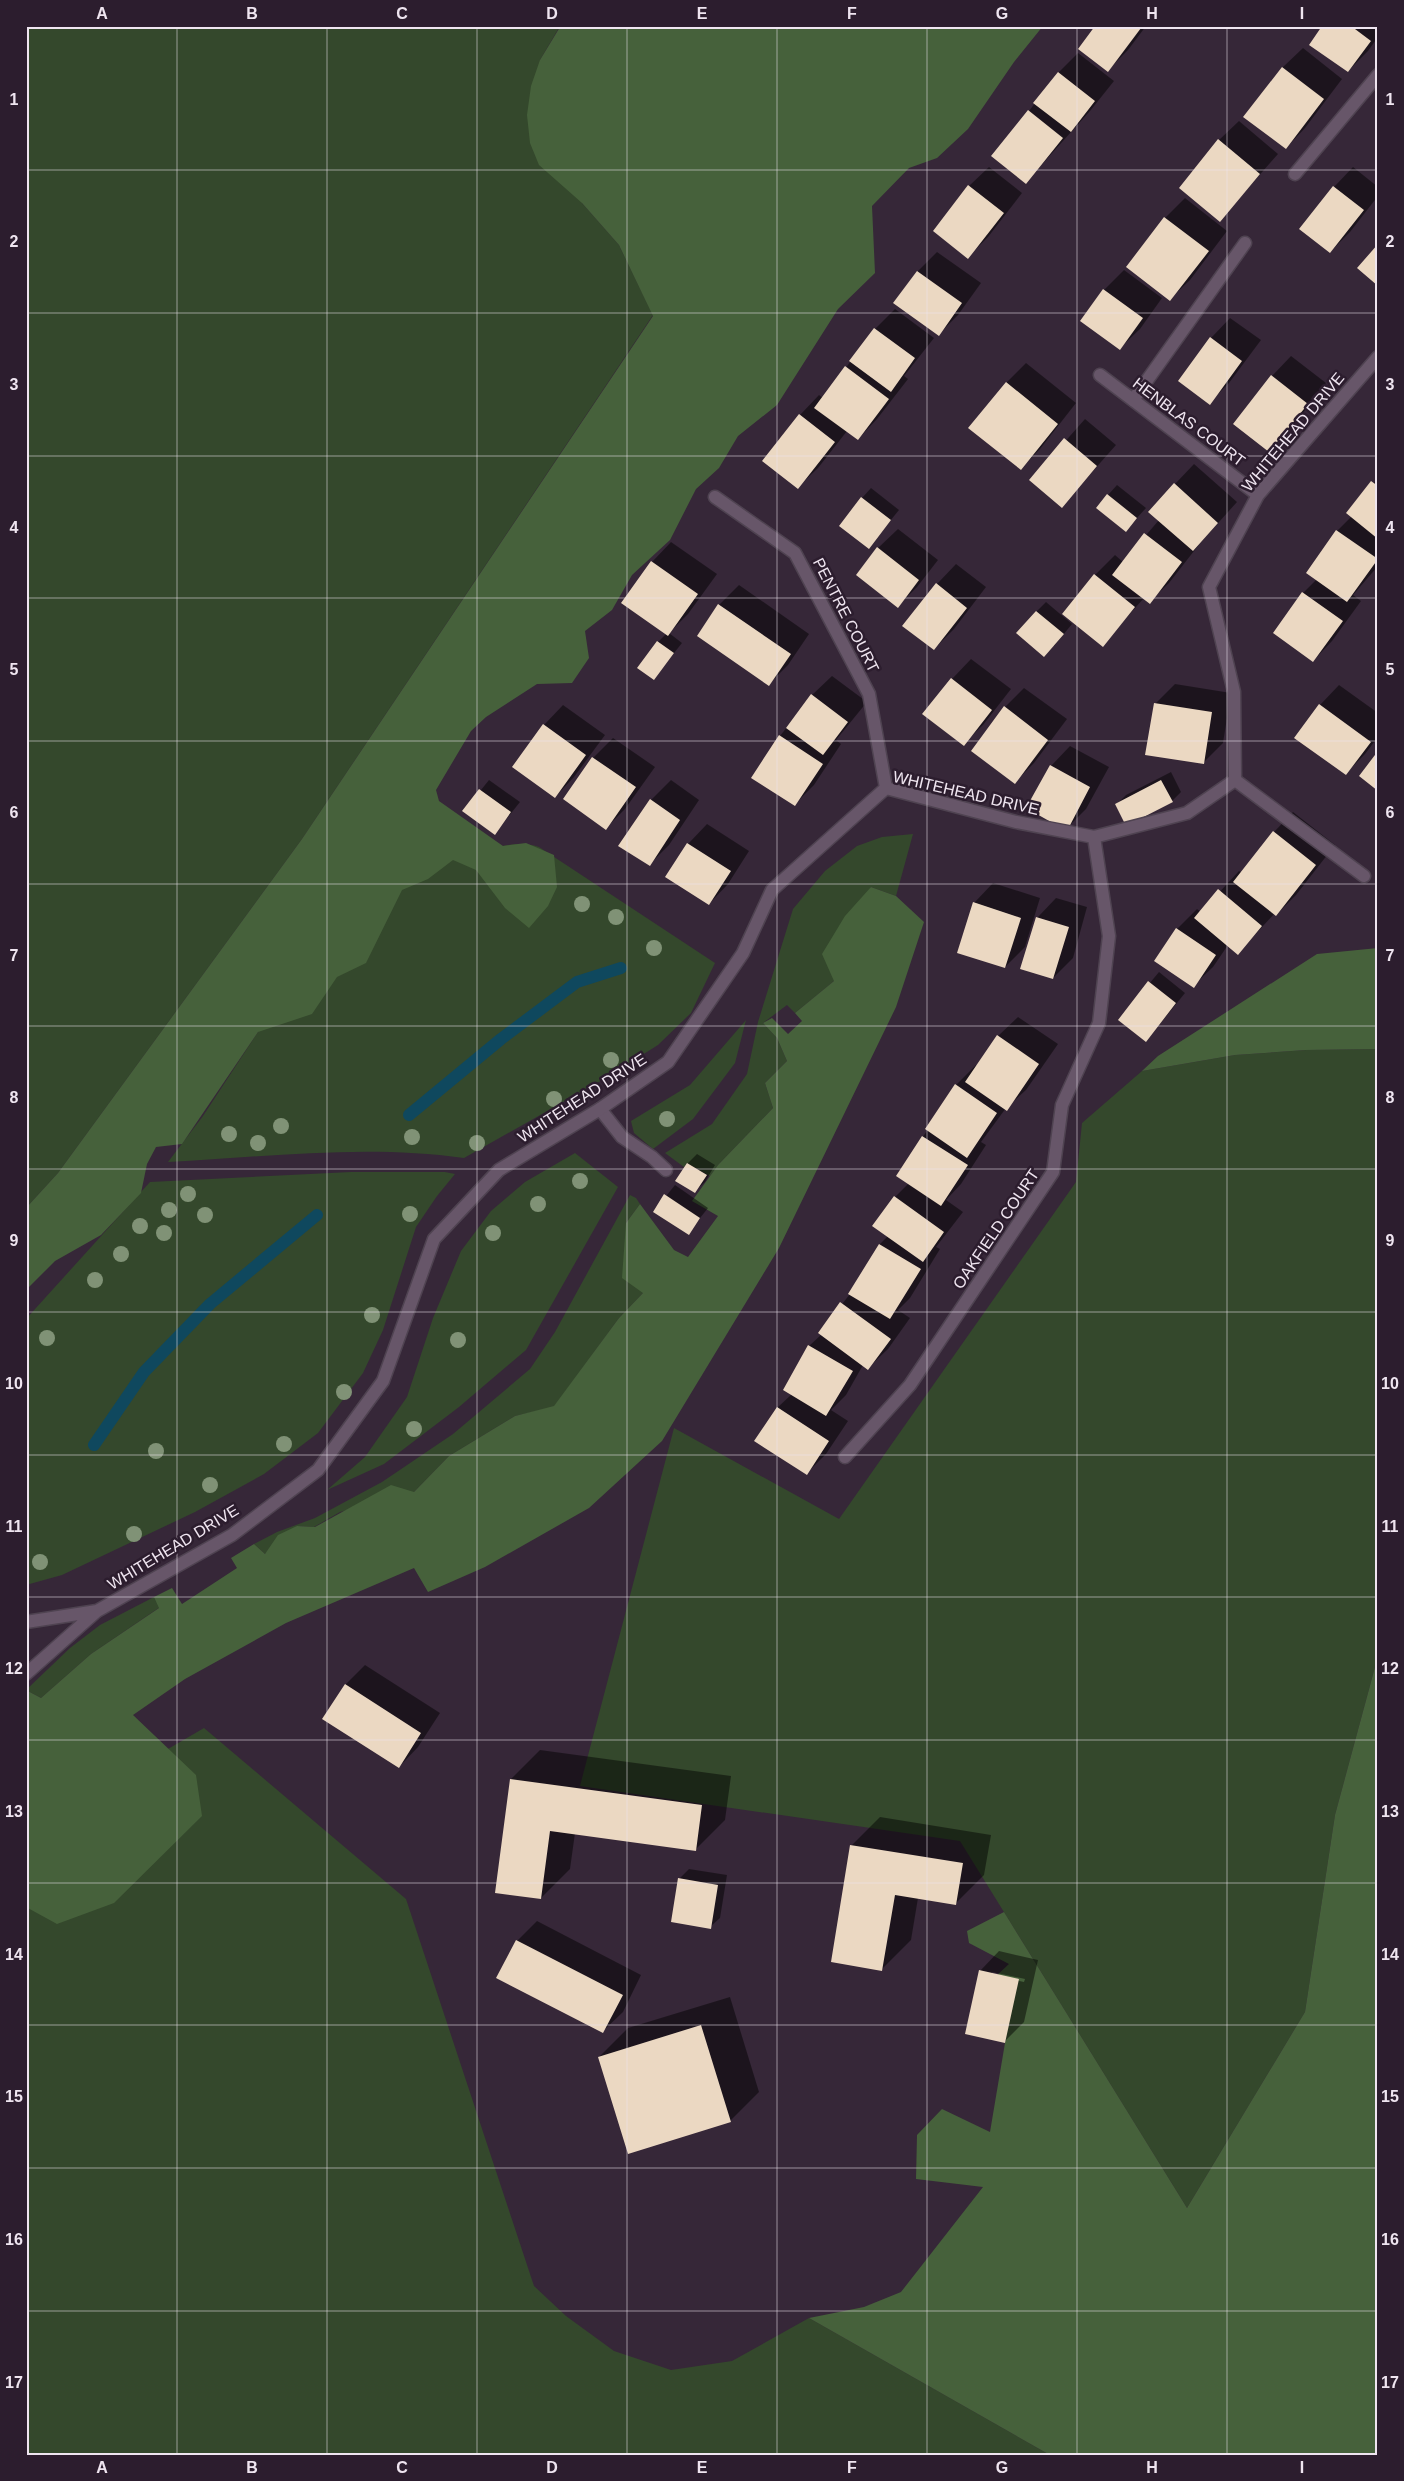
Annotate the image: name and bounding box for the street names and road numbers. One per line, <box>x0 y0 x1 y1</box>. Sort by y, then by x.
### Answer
street label: WHITEHEAD DRIVE <box>1238 369 1348 495</box>
street label: HENBLAS COURT <box>1130 374 1248 470</box>
street label: PENTRE COURT <box>810 555 882 675</box>
street label: WHITEHEAD DRIVE <box>891 768 1041 818</box>
street label: WHITEHEAD DRIVE <box>515 1050 649 1146</box>
street label: OAKFIELD COURT <box>950 1166 1042 1292</box>
street label: WHITEHEAD DRIVE <box>105 1501 241 1593</box>

